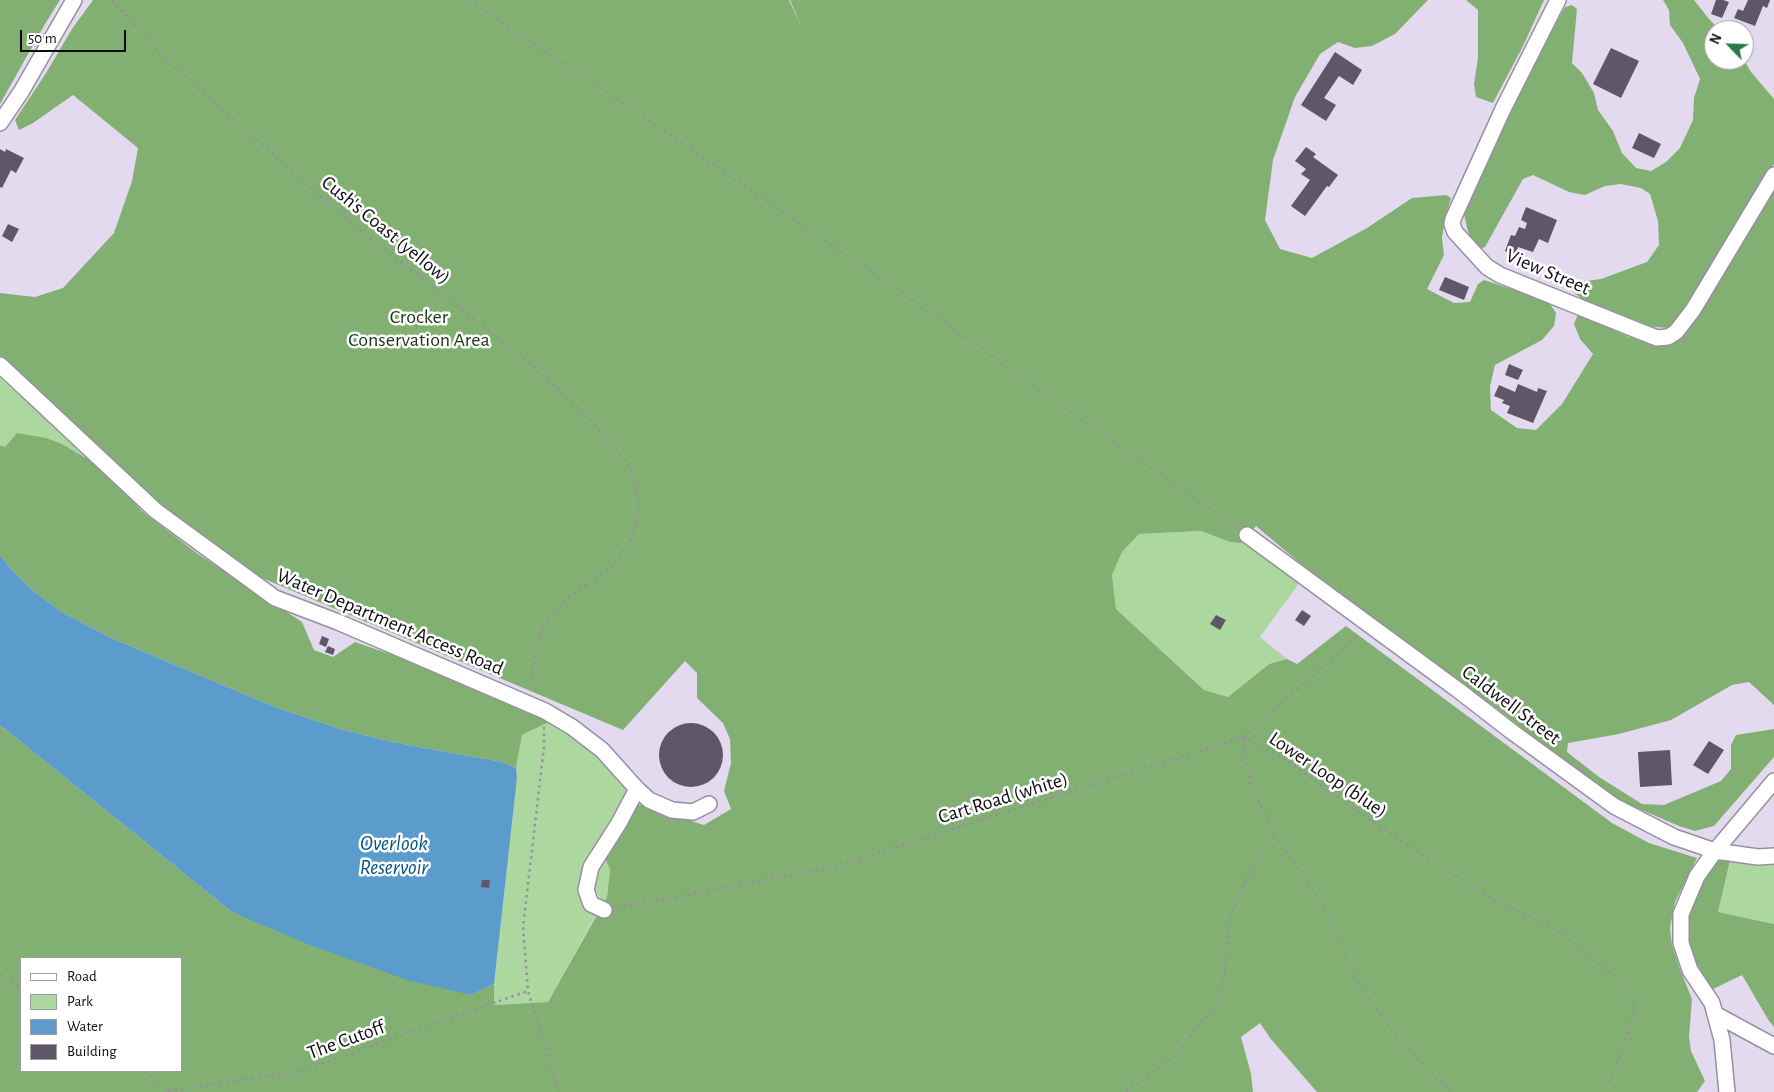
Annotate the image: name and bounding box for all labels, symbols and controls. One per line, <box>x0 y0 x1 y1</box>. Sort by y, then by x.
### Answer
scale bar <box>22 20 129 52</box>
north arrow <box>1704 20 1754 70</box>
text: 50 m <box>28 31 57 46</box>
text: N <box>1708 32 1725 47</box>
street label: Cush's Coast (yellow) <box>317 171 455 289</box>
street label: View Street <box>1502 244 1594 300</box>
park label: Crocker Conservation Area <box>348 305 490 352</box>
street label: Water Department Access Road <box>273 563 507 681</box>
street label: Caldwell Street <box>1457 660 1565 750</box>
street label: Lower Loop (blue) <box>1264 727 1392 823</box>
street label: Cart Road (white) <box>935 767 1071 829</box>
water label: Overlook Reservoir <box>360 831 428 881</box>
legend <box>20 957 182 1072</box>
text: Road <box>67 969 97 984</box>
text: Park <box>67 994 93 1009</box>
street label: The Cutoff <box>304 1015 388 1065</box>
text: Water <box>67 1019 103 1034</box>
text: Building <box>67 1044 117 1059</box>

